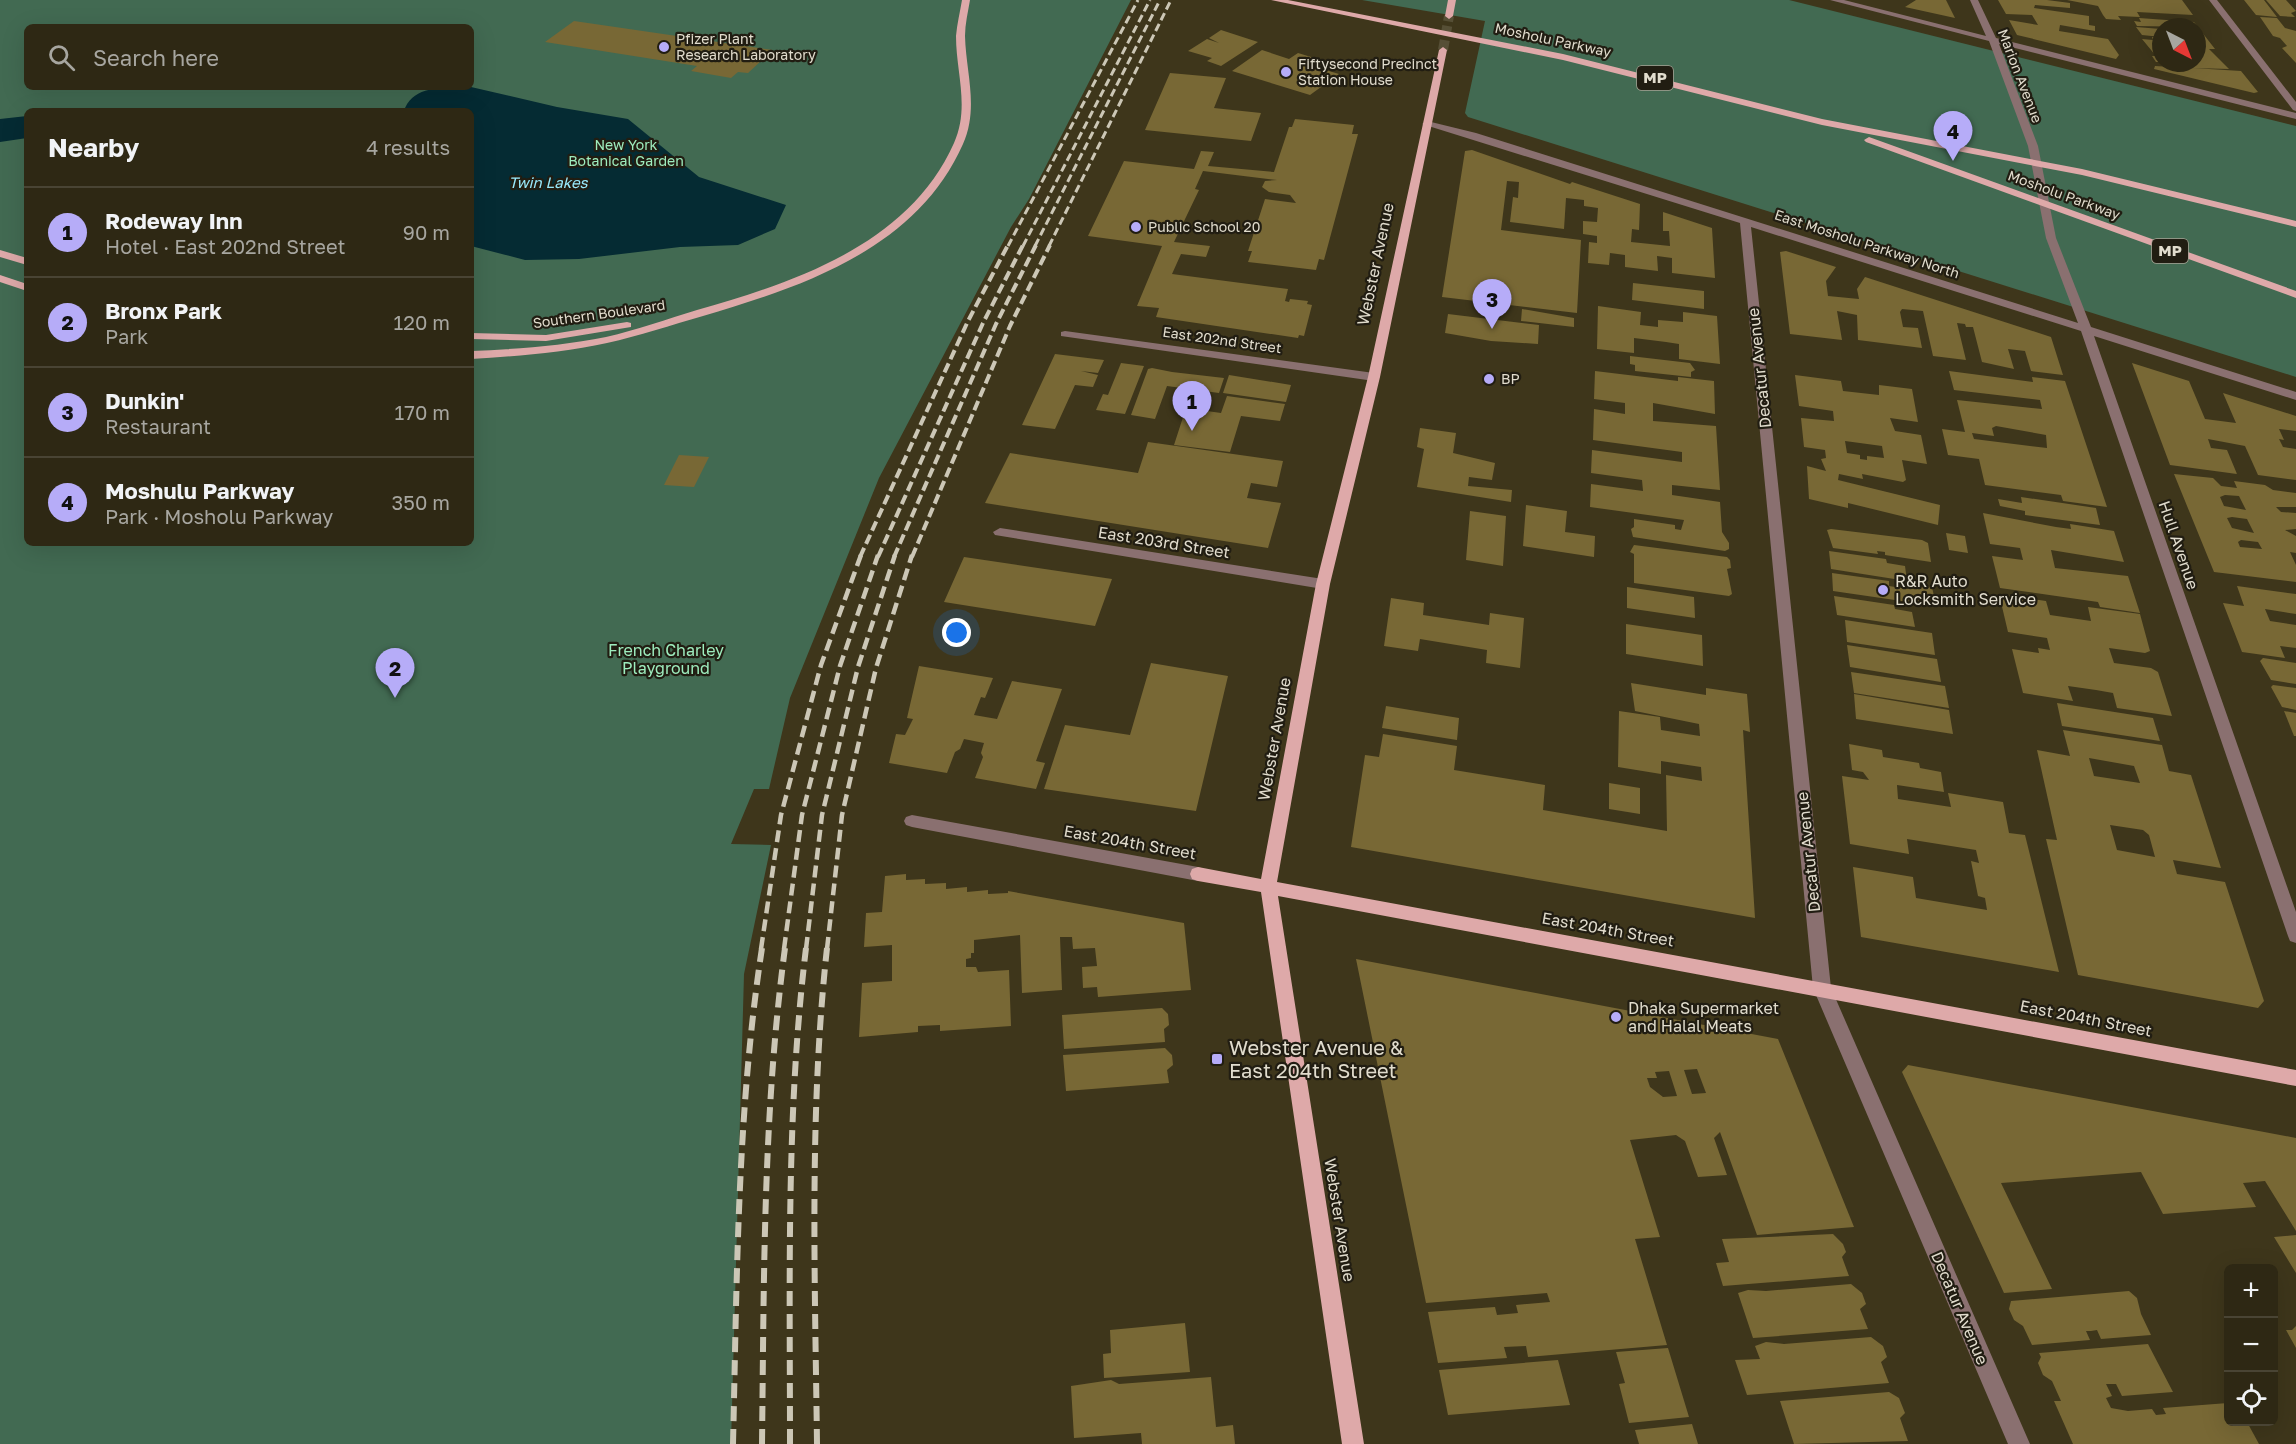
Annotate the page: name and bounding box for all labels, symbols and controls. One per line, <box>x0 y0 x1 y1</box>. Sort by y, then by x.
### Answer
north arrow <box>2152 18 2206 72</box>
street label: Mosholu Parkway <box>1493 19 1613 60</box>
search box <box>24 24 474 90</box>
street label: Marion Avenue <box>1995 27 2046 125</box>
place label: Pfizer Plant Research Laboratory <box>676 30 816 63</box>
marker: Pfizer Plant Research Laboratory <box>657 40 671 54</box>
icon: search <box>45 41 78 74</box>
text: Search here <box>93 44 219 71</box>
place label: Fiftysecond Precinct Station House <box>1298 55 1437 88</box>
marker: Fiftysecond Precinct Station House <box>1279 65 1293 79</box>
road number: MP <box>1637 66 1673 90</box>
pin: 4 <box>1934 112 1972 161</box>
text: Nearby <box>48 132 139 163</box>
text: 4 results <box>366 135 450 159</box>
park label: New York Botanical Garden <box>568 136 684 169</box>
street label: Mosholu Parkway <box>2006 166 2123 223</box>
water label: Twin Lakes <box>508 173 589 191</box>
street label: Webster Avenue <box>1352 201 1398 327</box>
street label: East Mosholu Parkway North <box>1772 206 1962 282</box>
text: Rodeway Inn <box>105 207 242 234</box>
place label: Public School 20 <box>1148 218 1260 235</box>
text: 1 <box>62 220 73 244</box>
text: 90 m <box>403 220 450 244</box>
marker: Public School 20 <box>1129 220 1143 234</box>
text: Hotel · East 202nd Street <box>105 234 346 258</box>
road number: MP <box>2152 239 2188 263</box>
pin: 3 <box>1472 280 1512 329</box>
street label: Southern Boulevard <box>532 296 666 331</box>
text: Bronx Park <box>105 297 222 324</box>
street label: Decatur Avenue <box>1743 307 1775 429</box>
text: 2 <box>61 310 74 334</box>
text: 120 m <box>394 310 450 334</box>
street label: East 202nd Street <box>1162 323 1283 356</box>
text: Park <box>105 324 148 348</box>
place label: BP <box>1501 370 1520 387</box>
marker: BP <box>1482 372 1496 386</box>
pin: 1 <box>1172 382 1212 431</box>
text: Dunkin' <box>105 387 184 414</box>
text: 3 <box>61 400 74 424</box>
text: 170 m <box>395 400 450 424</box>
text: Restaurant <box>105 414 211 438</box>
text: Moshulu Parkway <box>105 477 295 504</box>
text: 4 <box>61 490 74 514</box>
text: 350 m <box>392 490 450 514</box>
street label: Hull Avenue <box>2154 498 2204 592</box>
text: Park · Mosholu Parkway <box>105 504 333 528</box>
street label: East 203rd Street <box>1097 522 1231 562</box>
place label: R&R Auto Locksmith Service <box>1895 571 2036 609</box>
marker: R&R Auto Locksmith Service <box>1876 583 1890 597</box>
your location <box>942 618 971 647</box>
park label: French Charley Playground <box>608 640 724 678</box>
pin: 2 <box>376 648 414 698</box>
street label: Webster Avenue <box>1253 676 1295 802</box>
street label: Decatur Avenue <box>1792 791 1824 913</box>
street label: East 204th Street <box>1062 821 1198 863</box>
street label: East 204th Street <box>1540 908 1676 950</box>
street label: East 204th Street <box>2018 995 2154 1041</box>
place label: Dhaka Supermarket and Halal Meats <box>1628 998 1779 1036</box>
marker: Dhaka Supermarket and Halal Meats <box>1609 1010 1623 1024</box>
place label: Webster Avenue & East 204th Street <box>1229 1035 1404 1082</box>
marker: Webster Avenue & East 204th Street <box>1210 1052 1224 1066</box>
street label: Webster Avenue <box>1320 1157 1360 1283</box>
street label: Decatur Avenue <box>1927 1248 1993 1368</box>
map controls <box>2224 1264 2278 1426</box>
button: + <box>2224 1264 2278 1318</box>
button: − <box>2224 1318 2278 1372</box>
button: locate <box>2224 1372 2278 1426</box>

